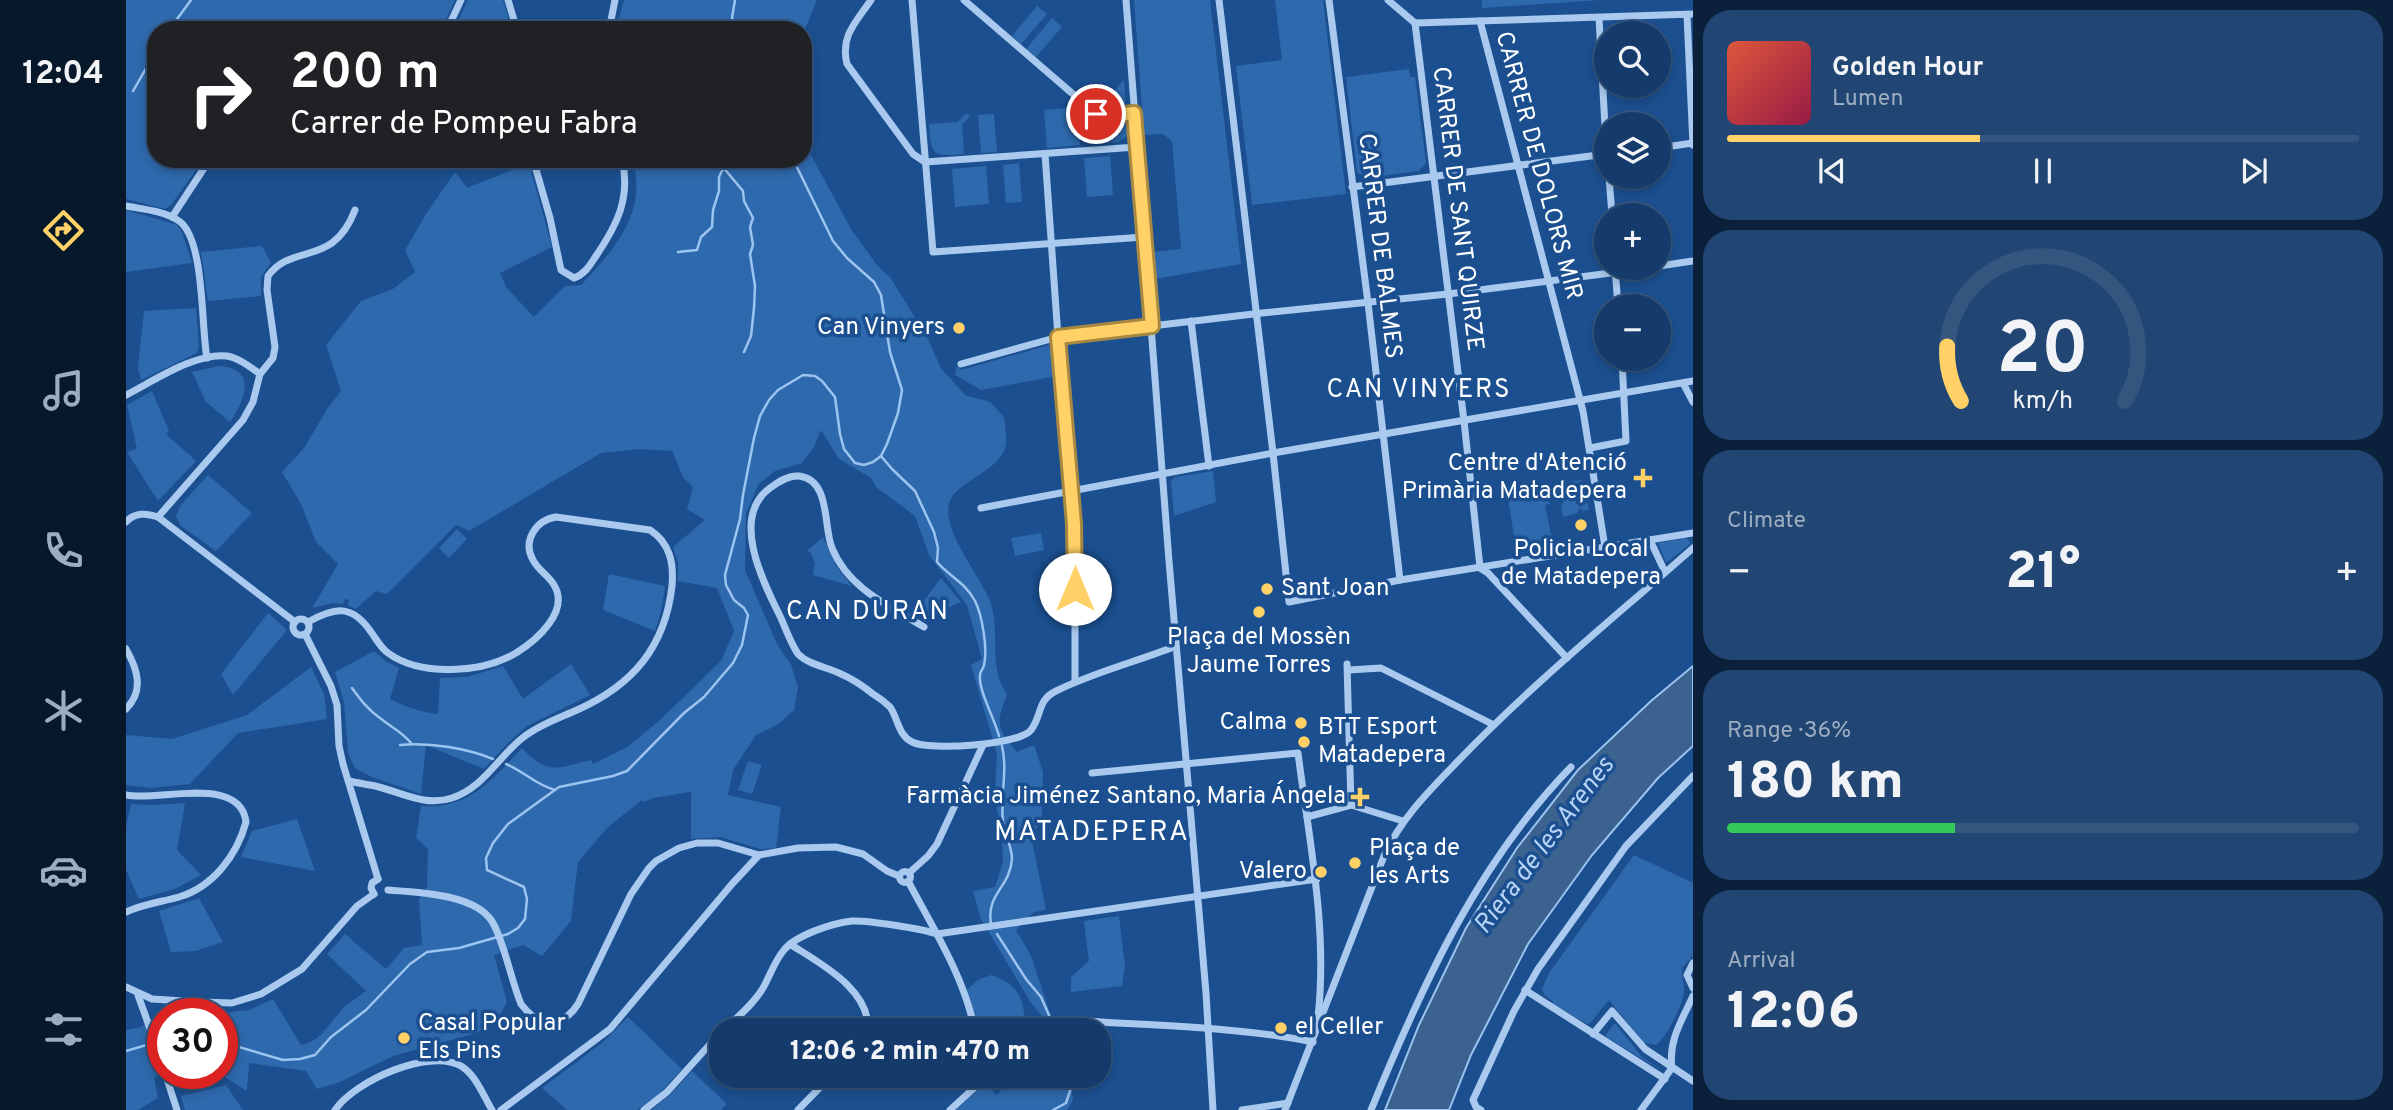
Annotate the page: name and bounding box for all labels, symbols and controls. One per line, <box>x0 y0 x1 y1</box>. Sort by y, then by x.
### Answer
map controls <box>1594 21 1671 371</box>
button: search <box>1594 21 1671 98</box>
street label: CARRER DE DOLORS MIR <box>1488 28 1588 304</box>
text: 200 m <box>290 44 440 106</box>
icon: right <box>175 49 266 140</box>
text: Golden Hour <box>1832 52 1983 85</box>
text: 12:04 <box>22 55 104 95</box>
street label: CARRER DE SANT QUIRZE <box>1425 65 1489 353</box>
pin <box>1066 84 1126 144</box>
text: Lumen <box>1832 85 1903 114</box>
icon: arrive <box>1077 95 1115 133</box>
text: Carrer de Pompeu Fabra <box>290 105 638 145</box>
button: layers <box>1594 112 1671 189</box>
street label: CARRER DE BALMES <box>1350 132 1408 360</box>
icon: previous <box>1813 152 1851 190</box>
icon: pause <box>2024 152 2062 190</box>
icon: next <box>2235 152 2273 190</box>
button: + <box>1594 203 1671 280</box>
icon: directions <box>39 206 88 255</box>
button: − <box>1594 294 1671 371</box>
text: 20 <box>1997 307 2089 399</box>
place label: Can Vinyers <box>817 313 945 343</box>
marker: Can Vinyers <box>951 320 967 336</box>
icon: music <box>39 366 88 415</box>
district label: CAN VINYERS <box>1327 374 1511 407</box>
text: km/h <box>2013 386 2073 418</box>
place label: Centre d'Atenció Primària Matadepera <box>1402 449 1627 507</box>
marker: Centre d'Atenció Primària Matadepera <box>1633 468 1653 488</box>
text: Climate <box>1727 507 1806 536</box>
marker: Policia Local de Matadepera <box>1573 517 1589 533</box>
icon: phone <box>39 526 88 575</box>
place label: Policia Local de Matadepera <box>1501 535 1661 593</box>
text: 21° <box>2006 541 2080 607</box>
text: − <box>1727 550 1752 599</box>
text: + <box>2334 550 2359 599</box>
position arrow <box>1038 552 1112 626</box>
place label: Sant Joan <box>1281 574 1389 604</box>
marker: Sant Joan <box>1259 581 1275 597</box>
district label: CAN DURAN <box>786 596 950 629</box>
marker: Plaça del Mossèn Jaume Torres <box>1251 604 1267 620</box>
place label: Plaça del Mossèn Jaume Torres <box>1167 623 1351 681</box>
icon: climate <box>39 686 88 735</box>
place label: Calma <box>1219 708 1287 738</box>
place label: BTT Esport Matadepera <box>1318 713 1446 771</box>
marker: Calma <box>1293 715 1309 731</box>
text: Range · 36% <box>1727 717 1851 746</box>
marker: BTT Esport Matadepera <box>1296 734 1312 750</box>
water label: Riera de les Arenes <box>1467 750 1623 941</box>
text: 180 km <box>1727 751 1904 817</box>
place label: Farmàcia Jiménez Santano, Maria Ángela <box>906 780 1346 812</box>
marker: Farmàcia Jiménez Santano, Maria Ángela <box>1352 789 1368 805</box>
district label: MATADEPERA <box>994 815 1190 851</box>
place label: Plaça de les Arts <box>1369 834 1460 892</box>
icon: car <box>39 846 88 895</box>
marker: Plaça de les Arts <box>1347 855 1363 871</box>
place label: Valero <box>1239 857 1307 887</box>
marker: Valero <box>1313 864 1329 880</box>
text: Arrival <box>1727 947 1796 976</box>
text: 12:06 <box>1727 981 1860 1047</box>
speed limit sign: 30 <box>147 998 238 1089</box>
icon: filters <box>39 1005 88 1054</box>
place label: Casal Popular Els Pins <box>418 1009 566 1067</box>
place label: el Celler <box>1295 1013 1383 1043</box>
marker: el Celler <box>1273 1020 1289 1036</box>
marker: Casal Popular Els Pins <box>396 1030 412 1046</box>
text: 12:06 · 2 min · 470 m <box>790 1036 1030 1069</box>

